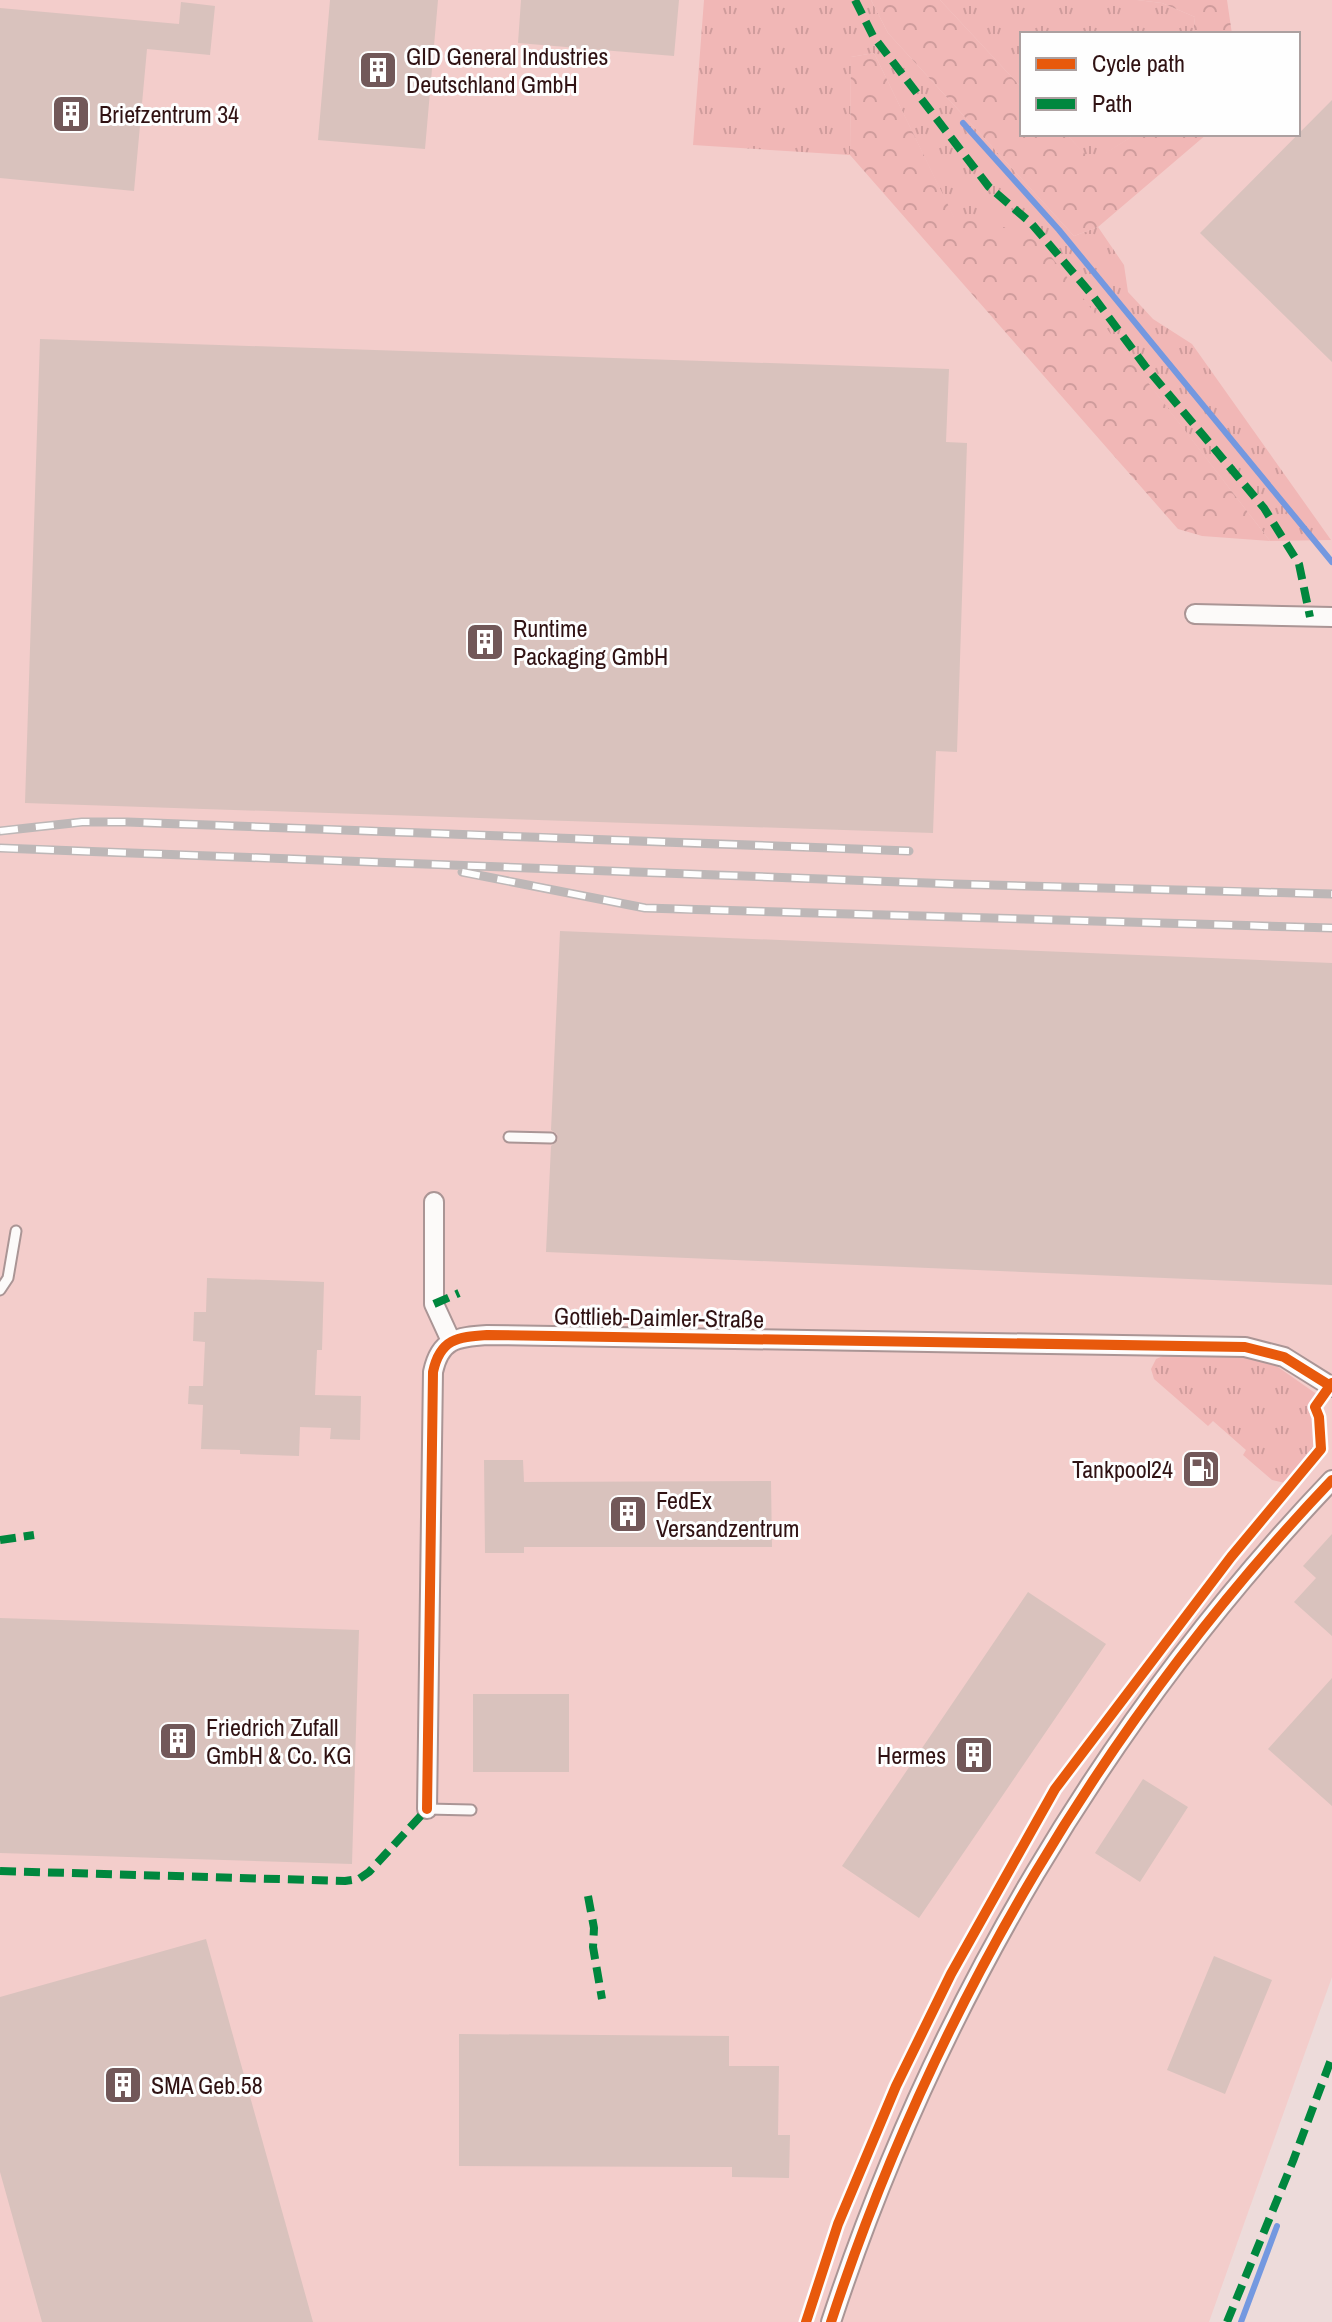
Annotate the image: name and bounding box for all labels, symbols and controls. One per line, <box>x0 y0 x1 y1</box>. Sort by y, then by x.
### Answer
legend <box>1020 32 1300 136</box>
place label: GID General Industries Deutschland GmbH <box>406 40 608 100</box>
text: Cycle path <box>1092 47 1185 79</box>
building icon: GID General Industries Deutschland GmbH <box>357 49 399 91</box>
text: Path <box>1092 87 1133 119</box>
building icon: Briefzentrum 34 <box>50 93 92 135</box>
place label: Briefzentrum 34 <box>99 98 239 130</box>
place label: Runtime Packaging GmbH <box>513 612 668 672</box>
building icon: Runtime Packaging GmbH <box>464 621 506 663</box>
street label: Gottlieb-Daimler-Straße <box>554 1299 764 1335</box>
fuel station icon: Tankpool24 <box>1180 1448 1222 1490</box>
place label: Tankpool24 <box>1072 1453 1173 1485</box>
place label: FedEx Versandzentrum <box>656 1484 799 1544</box>
building icon: FedEx Versandzentrum <box>607 1493 649 1535</box>
place label: Friedrich Zufall GmbH & Co. KG <box>206 1711 351 1771</box>
building icon: Friedrich Zufall GmbH & Co. KG <box>157 1720 199 1762</box>
building icon: Hermes <box>953 1734 995 1776</box>
place label: Hermes <box>877 1739 946 1771</box>
building icon: SMA Geb.58 <box>102 2064 144 2106</box>
place label: SMA Geb.58 <box>151 2069 263 2101</box>

